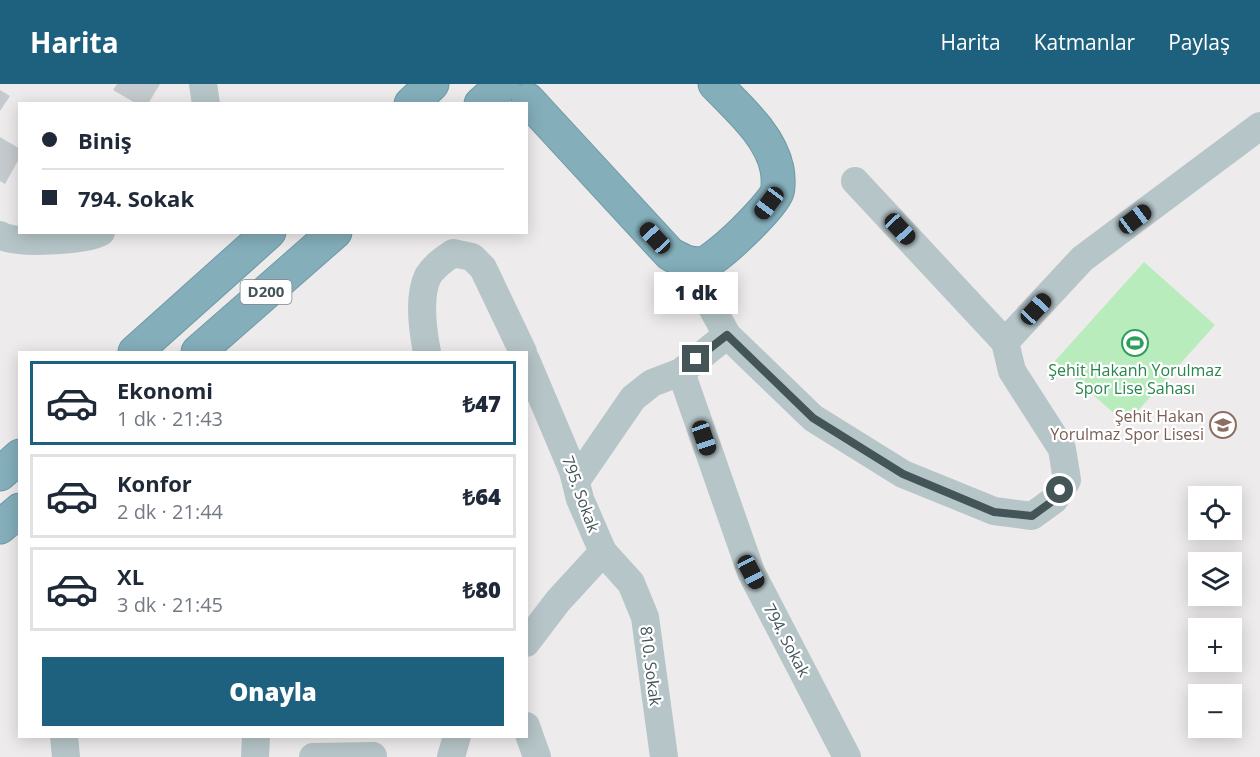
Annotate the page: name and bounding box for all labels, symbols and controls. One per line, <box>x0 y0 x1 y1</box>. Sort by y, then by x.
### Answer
text: Harita <box>30 23 119 61</box>
text: Harita <box>940 28 1001 56</box>
text: Katmanlar <box>1034 28 1135 56</box>
text: Paylaş <box>1168 28 1230 56</box>
text: Biniş <box>78 125 132 155</box>
text: 794. Sokak <box>78 183 194 213</box>
car <box>751 183 787 223</box>
car <box>1115 201 1155 237</box>
car <box>881 210 919 248</box>
car <box>636 219 674 257</box>
callout: 1 dk <box>654 272 738 314</box>
text: 1 dk <box>675 279 717 306</box>
road number: D200 <box>240 280 292 304</box>
car <box>1017 290 1055 328</box>
sports icon: Şehit Hakanh Yorulmaz Spor Lise Sahası <box>1120 328 1150 358</box>
route end <box>682 345 709 372</box>
place label: Şehit Hakanh Yorulmaz Spor Lise Sahası <box>1048 359 1222 399</box>
text: Ekonomi <box>117 375 213 405</box>
icon: car <box>45 376 99 430</box>
text: ₺47 <box>463 388 501 418</box>
text: 1 dk · 21:43 <box>117 405 223 432</box>
place label: Şehit Hakan Yorulmaz Spor Lisesi <box>1050 405 1204 445</box>
school or university icon: Şehit Hakan Yorulmaz Spor Lisesi <box>1208 410 1238 440</box>
car <box>690 418 718 458</box>
street label: 795. Sokak <box>557 453 605 536</box>
text: Konfor <box>117 468 192 498</box>
icon: car <box>45 469 99 523</box>
route start <box>1046 476 1073 503</box>
text: ₺64 <box>463 481 501 511</box>
map controls <box>1188 486 1242 738</box>
button: locate <box>1188 486 1242 540</box>
text: 2 dk · 21:44 <box>117 498 223 525</box>
car <box>735 552 767 592</box>
button: layers <box>1188 552 1242 606</box>
text: XL <box>117 561 144 591</box>
icon: car <box>45 562 99 616</box>
text: ₺80 <box>463 574 501 604</box>
text: 3 dk · 21:45 <box>117 591 223 618</box>
street label: 794. Sokak <box>759 600 816 681</box>
button: + <box>1188 618 1242 672</box>
street label: 810. Sokak <box>635 625 667 708</box>
button: Onayla <box>42 657 504 726</box>
button: − <box>1188 684 1242 738</box>

